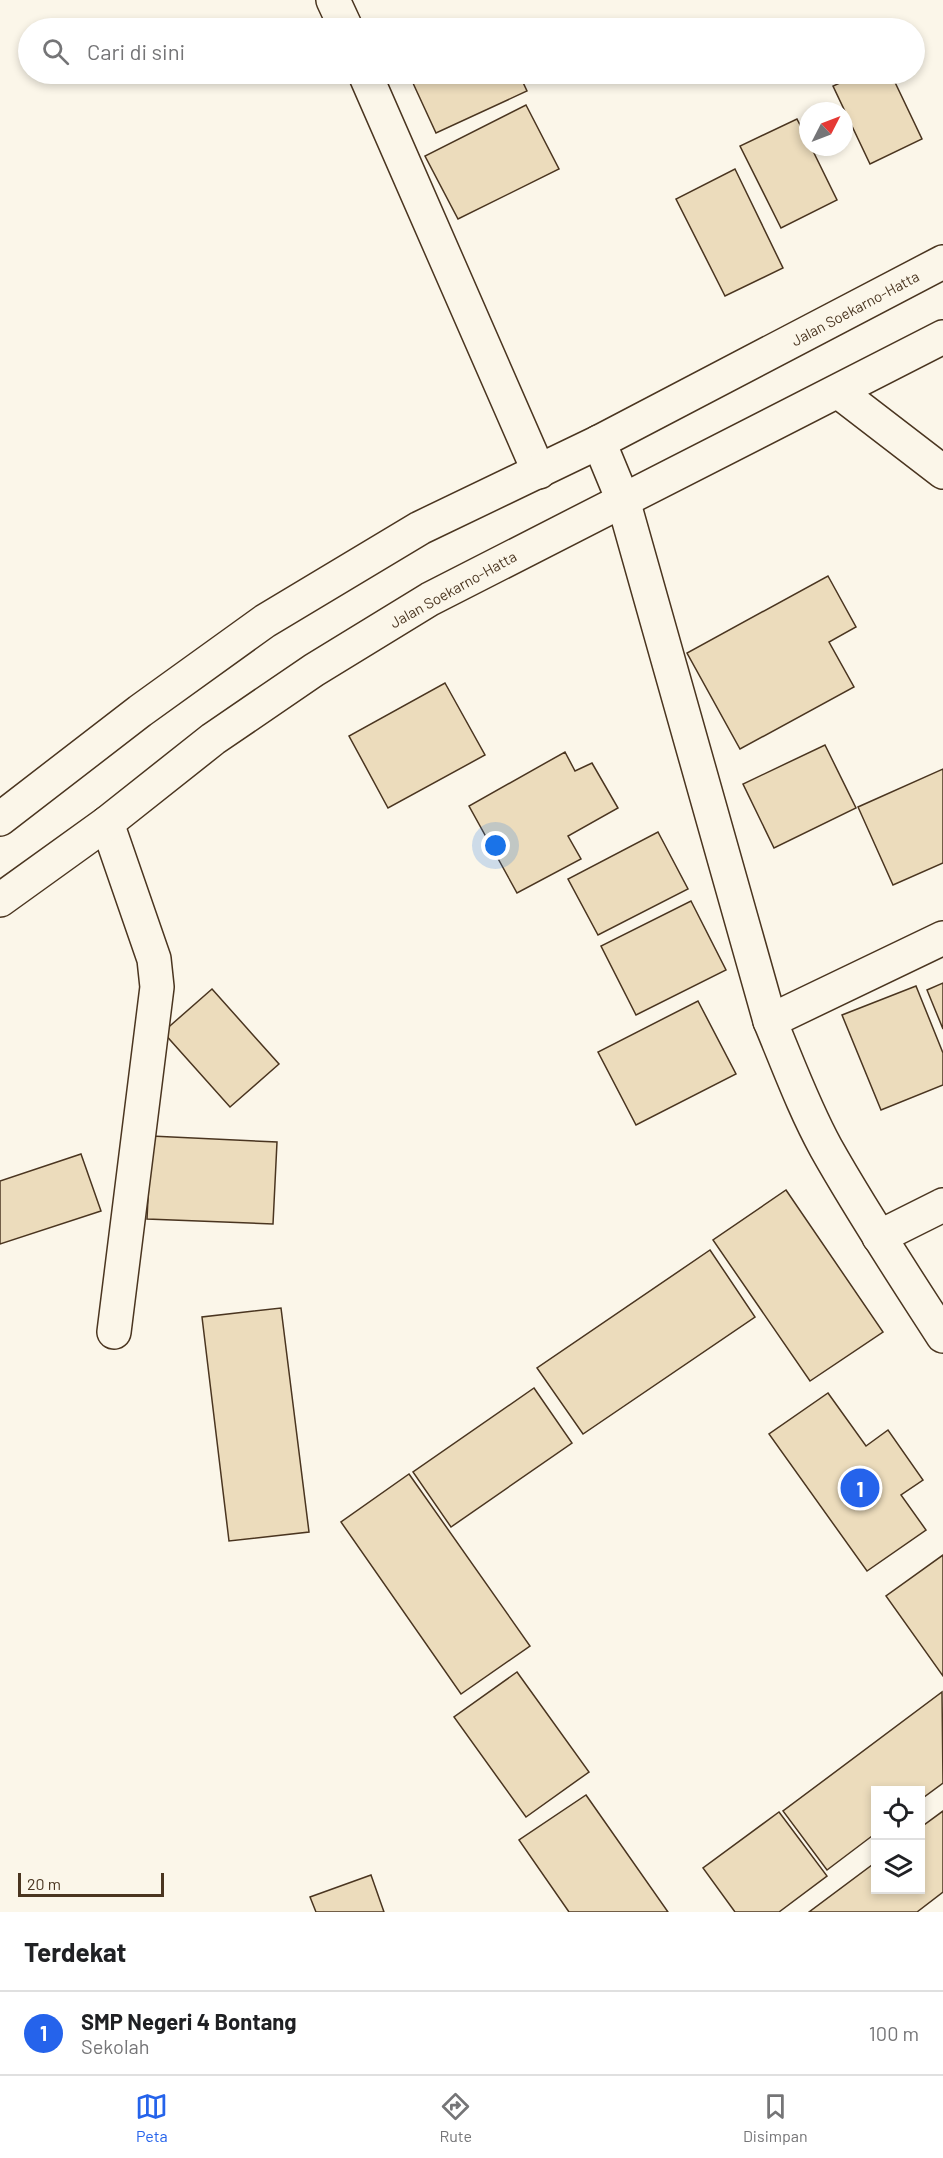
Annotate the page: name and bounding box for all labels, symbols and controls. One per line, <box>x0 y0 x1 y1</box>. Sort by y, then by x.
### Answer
search box <box>18 18 925 84</box>
icon: search <box>39 35 72 68</box>
text: Cari di sini <box>87 38 185 64</box>
north arrow <box>799 102 853 156</box>
street label: Jalan Soekarno-Hatta <box>788 267 922 349</box>
street label: Jalan Soekarno-Hatta <box>387 547 519 631</box>
your location <box>481 831 510 860</box>
pin: 1 <box>840 1466 880 1510</box>
map controls <box>871 1786 925 1894</box>
button: locate <box>871 1786 925 1840</box>
button: layers <box>871 1840 925 1894</box>
scale bar <box>18 1870 164 1898</box>
text: 20 m <box>27 1874 61 1893</box>
text: Terdekat <box>24 1936 126 1967</box>
text: SMP Negeri 4 Bontang <box>81 2008 297 2034</box>
text: 1 <box>40 2021 47 2045</box>
text: 100 m <box>869 2021 919 2045</box>
text: Sekolah <box>81 2034 149 2058</box>
tab: Peta <box>135 2090 168 2145</box>
tab: Rute <box>439 2090 472 2145</box>
tab: Disimpan <box>743 2090 808 2145</box>

